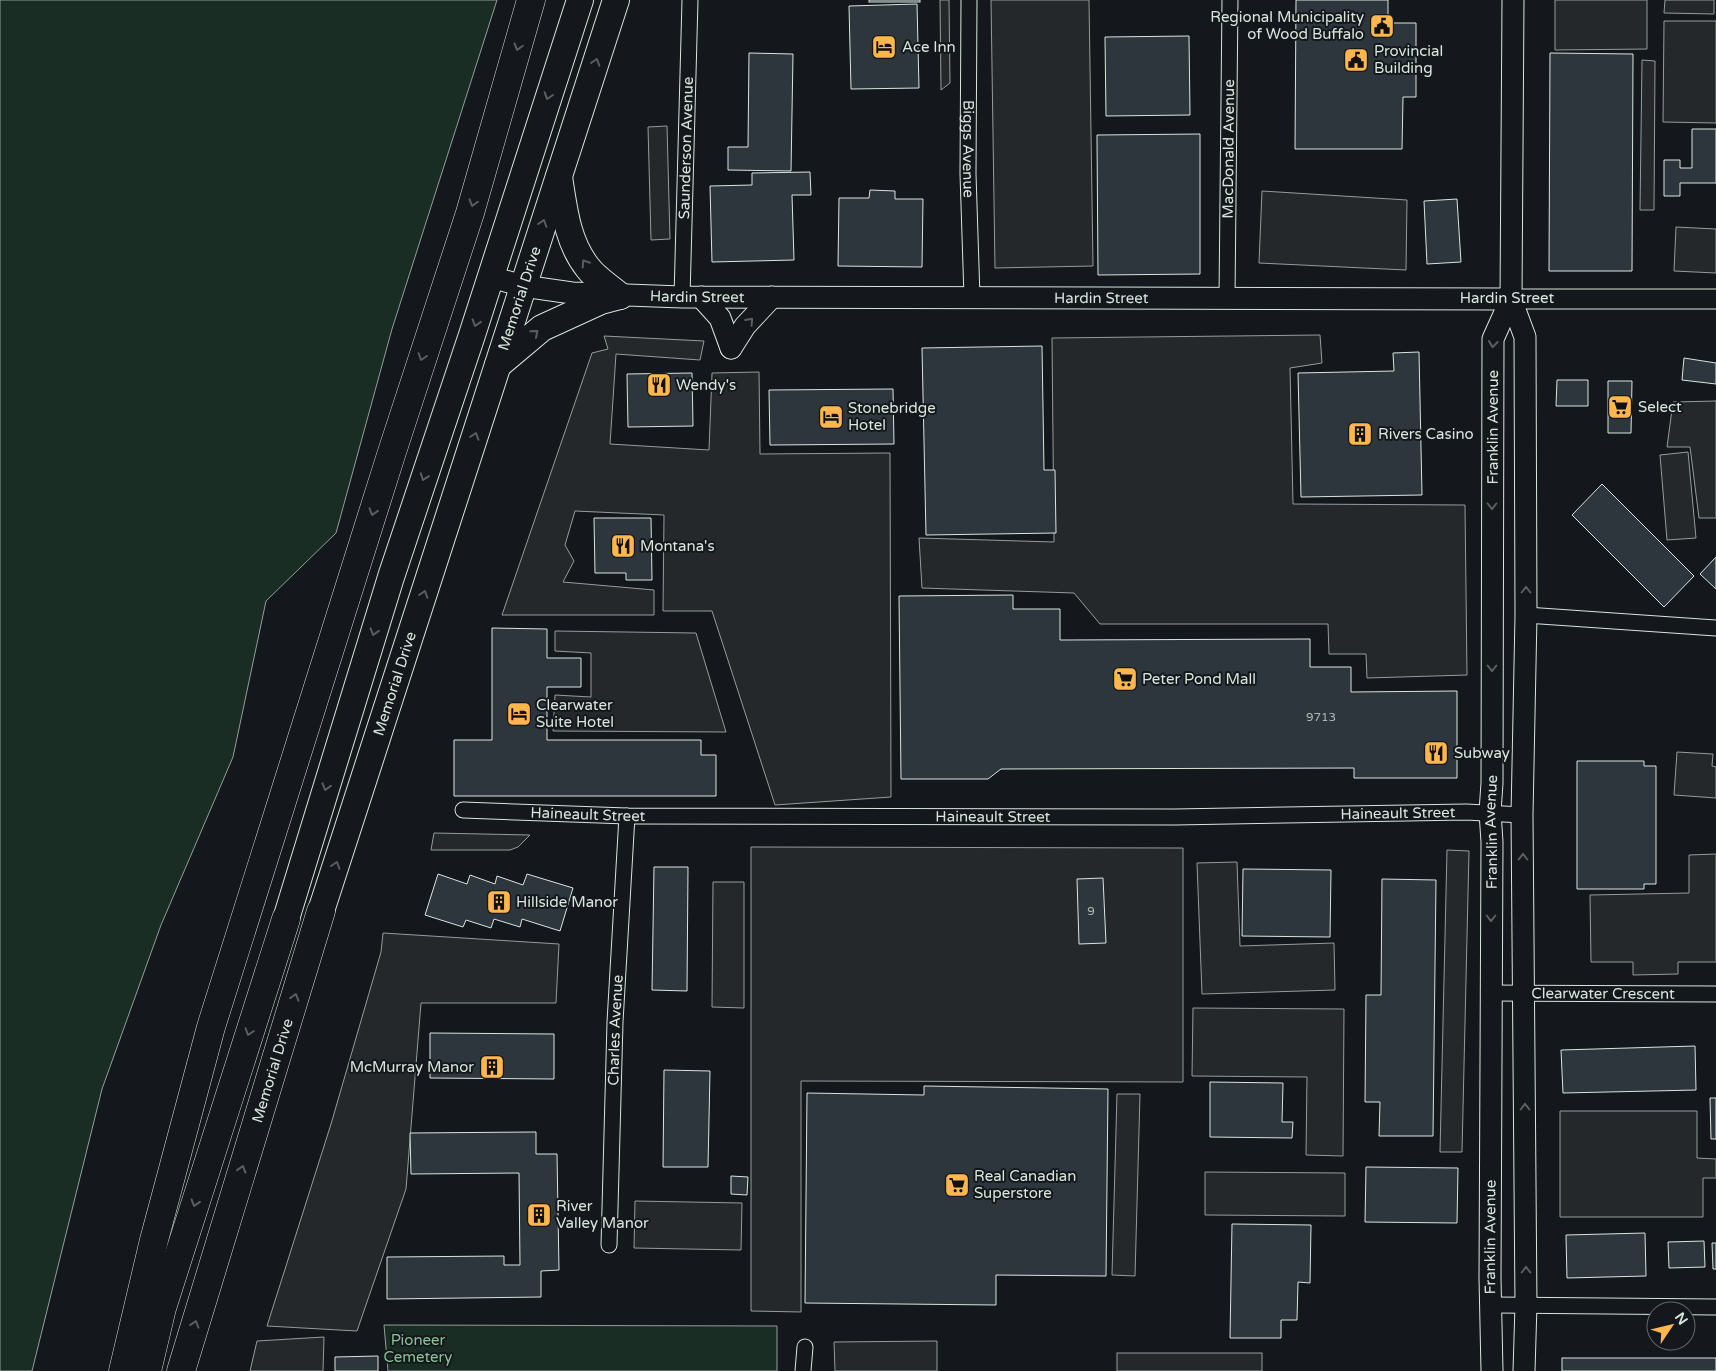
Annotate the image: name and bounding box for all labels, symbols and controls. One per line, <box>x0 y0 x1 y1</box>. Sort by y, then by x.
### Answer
place label: Regional Municipality of Wood Buffalo <box>1210 8 1364 43</box>
public building icon: Regional Municipality of Wood Buffalo <box>1369 13 1395 39</box>
hotel icon: Ace Inn <box>871 34 897 60</box>
place label: Ace Inn <box>902 38 956 56</box>
place label: Provincial Building <box>1374 42 1443 77</box>
one-way arrow <box>513 43 524 51</box>
public building icon: Provincial Building <box>1343 47 1369 73</box>
one-way arrow <box>590 58 600 67</box>
street label: Saunderson Avenue <box>675 76 697 220</box>
street label: MacDonald Avenue <box>1219 79 1238 219</box>
one-way arrow <box>544 91 554 100</box>
street label: Biggs Avenue <box>959 100 978 198</box>
one-way arrow <box>468 198 478 207</box>
one-way arrow <box>537 220 547 228</box>
street label: Memorial Drive <box>494 244 545 353</box>
one-way arrow <box>581 259 591 268</box>
street label: Hardin Street <box>650 287 745 306</box>
street label: Hardin Street <box>1054 289 1149 307</box>
street label: Hardin Street <box>1460 289 1554 307</box>
one-way arrow <box>472 318 482 327</box>
one-way arrow <box>744 318 753 327</box>
one-way arrow <box>530 330 539 339</box>
one-way arrow <box>1488 340 1499 348</box>
one-way arrow <box>418 353 428 361</box>
street label: Franklin Avenue <box>1484 370 1502 484</box>
restaurant icon: Wendy's <box>646 372 672 398</box>
place label: Wendy's <box>676 376 736 394</box>
supermarket icon: Select <box>1607 394 1633 420</box>
place label: Select <box>1638 398 1682 416</box>
place label: Stonebridge Hotel <box>848 399 936 434</box>
hotel icon: Stonebridge Hotel <box>818 404 844 430</box>
building icon: Rivers Casino <box>1347 421 1373 447</box>
place label: Rivers Casino <box>1378 425 1474 443</box>
one-way arrow <box>470 432 480 441</box>
one-way arrow <box>420 472 430 481</box>
one-way arrow <box>1487 502 1497 510</box>
one-way arrow <box>369 508 379 516</box>
restaurant icon: Montana's <box>610 533 636 559</box>
place label: Montana's <box>640 537 715 555</box>
one-way arrow <box>1521 586 1531 594</box>
one-way arrow <box>419 590 429 598</box>
one-way arrow <box>370 627 380 635</box>
street label: Memorial Drive <box>369 629 420 738</box>
one-way arrow <box>1487 665 1497 673</box>
supermarket icon: Peter Pond Mall <box>1112 666 1138 692</box>
place label: Peter Pond Mall <box>1142 670 1256 688</box>
place label: Clearwater Suite Hotel <box>536 696 614 731</box>
hotel icon: Clearwater Suite Hotel <box>506 701 532 727</box>
house number: 9713 <box>1306 710 1336 724</box>
restaurant icon: Subway <box>1423 740 1449 766</box>
place label: Subway <box>1454 744 1510 762</box>
street label: Franklin Avenue <box>1481 775 1501 889</box>
one-way arrow <box>322 782 332 791</box>
street label: Haineault Street <box>530 803 646 825</box>
street label: Haineault Street <box>1340 803 1456 823</box>
street label: Haineault Street <box>935 808 1051 826</box>
one-way arrow <box>1518 853 1528 861</box>
one-way arrow <box>331 861 341 869</box>
building icon: Hillside Manor <box>486 889 512 915</box>
place label: Hillside Manor <box>516 893 618 911</box>
house number: 9 <box>1087 904 1095 918</box>
one-way arrow <box>1486 915 1496 923</box>
street label: Charles Avenue <box>604 974 627 1086</box>
street label: Clearwater Crescent <box>1531 984 1675 1003</box>
one-way arrow <box>290 993 300 1001</box>
street label: Memorial Drive <box>248 1016 297 1125</box>
one-way arrow <box>245 1027 255 1035</box>
building icon: McMurray Manor <box>479 1054 505 1080</box>
place label: McMurray Manor <box>350 1058 474 1076</box>
one-way arrow <box>1520 1103 1530 1111</box>
one-way arrow <box>237 1165 247 1174</box>
place label: Real Canadian Superstore <box>974 1167 1076 1202</box>
supermarket icon: Real Canadian Superstore <box>944 1172 970 1198</box>
street label: Franklin Avenue <box>1481 1180 1499 1294</box>
place label: River Valley Manor <box>556 1197 649 1232</box>
one-way arrow <box>191 1199 201 1207</box>
building icon: River Valley Manor <box>526 1202 552 1228</box>
one-way arrow <box>1521 1266 1531 1274</box>
north arrow <box>1646 1301 1696 1351</box>
text: N <box>1671 1309 1691 1328</box>
one-way arrow <box>189 1321 199 1329</box>
park label: Pioneer Cemetery <box>384 1331 452 1366</box>

